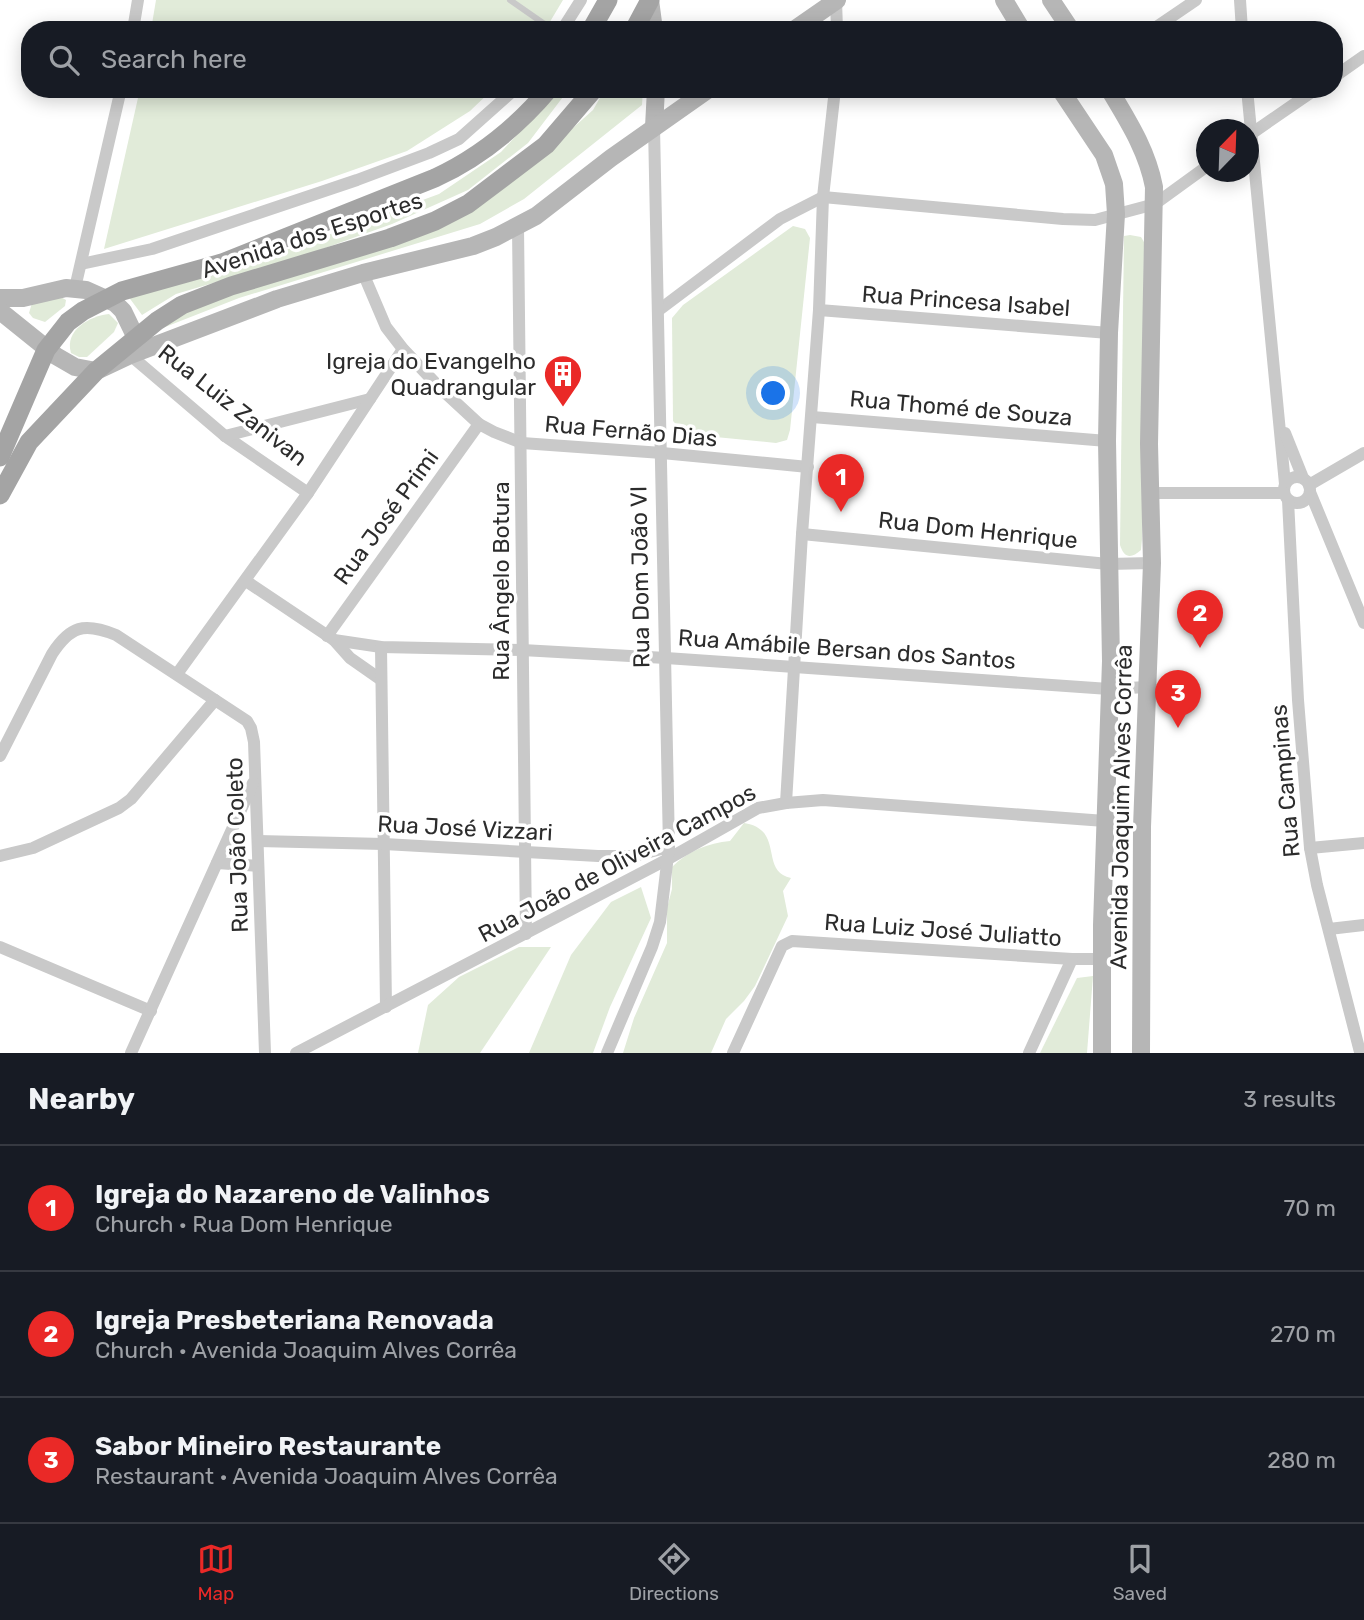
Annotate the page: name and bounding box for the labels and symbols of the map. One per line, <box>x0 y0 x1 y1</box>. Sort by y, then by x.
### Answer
north arrow <box>1196 119 1259 182</box>
street label: Avenida dos Esportes <box>198 186 426 284</box>
street label: Rua Princesa Isabel <box>861 280 1071 322</box>
street label: Rua Luiz Zanivan <box>153 338 313 472</box>
place label: Igreja do Evangelho Quadrangular <box>326 347 536 401</box>
building icon: Igreja do Evangelho Quadrangular <box>542 353 584 408</box>
your location <box>756 376 790 410</box>
street label: Rua Thomé de Souza <box>848 384 1074 432</box>
street label: Rua Fernão Dias <box>543 409 719 453</box>
street label: Rua José Primi <box>328 444 444 590</box>
pin: 1 <box>818 454 864 512</box>
street label: Rua Ângelo Botura <box>487 481 515 681</box>
street label: Rua Dom João VI <box>624 486 656 668</box>
street label: Rua Dom Henrique <box>877 506 1079 554</box>
pin: 2 <box>1177 590 1223 648</box>
street label: Rua Amábile Bersan dos Santos <box>677 623 1017 675</box>
street label: Avenida Joaquim Alves Corrêa <box>1104 644 1138 970</box>
pin: 3 <box>1155 670 1201 728</box>
street label: Rua Campinas <box>1264 703 1306 859</box>
street label: Rua João Coleto <box>220 757 254 933</box>
street label: Rua João de Oliveira Campos <box>473 778 761 948</box>
street label: Rua José Vizzari <box>377 809 553 847</box>
street label: Rua Luiz José Juliatto <box>823 908 1063 952</box>

